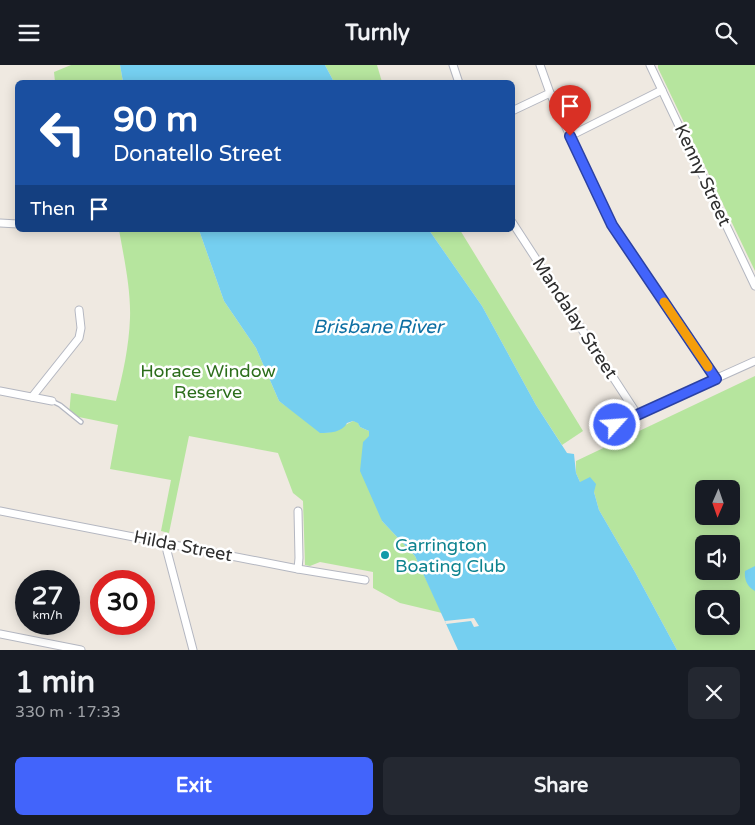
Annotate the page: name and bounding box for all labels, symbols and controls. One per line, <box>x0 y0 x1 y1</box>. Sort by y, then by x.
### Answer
icon: menu <box>15 19 43 47</box>
icon: search <box>712 19 740 47</box>
text: Turnly <box>345 20 410 46</box>
pin <box>549 85 591 136</box>
icon: arrive <box>556 92 584 120</box>
text: 90 m <box>113 99 198 141</box>
icon: left <box>30 100 95 165</box>
street label: Kenny Street <box>670 121 736 230</box>
text: Donatello Street <box>113 141 282 167</box>
icon: arrive <box>85 195 113 223</box>
text: Then <box>30 198 75 220</box>
street label: Mandalay Street <box>528 253 622 383</box>
water label: Brisbane River <box>313 316 446 338</box>
park label: Horace Window Reserve <box>140 360 276 403</box>
position arrow <box>588 398 640 450</box>
north arrow <box>695 480 740 525</box>
map controls <box>695 480 740 635</box>
street label: Hilda Street <box>132 526 234 566</box>
place label: Carrington Boating Club <box>395 534 506 577</box>
button: sound <box>695 535 740 580</box>
marker: Carrington Boating Club <box>379 549 391 561</box>
speed limit sign: 30 <box>90 570 155 635</box>
text: 27 <box>32 581 63 611</box>
button: search <box>695 590 740 635</box>
text: km/h <box>32 608 63 622</box>
text: 1 min <box>15 664 95 701</box>
button: close <box>688 667 740 719</box>
text: 330 m · 17:33 <box>15 702 121 722</box>
button: Exit <box>15 757 373 815</box>
button: Share <box>383 757 740 815</box>

